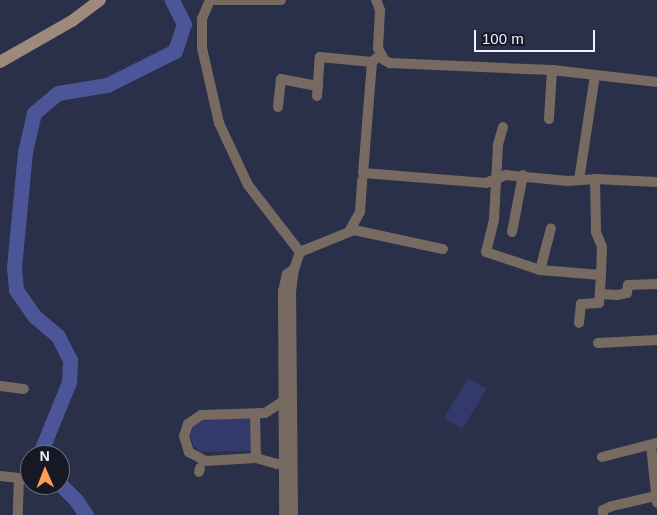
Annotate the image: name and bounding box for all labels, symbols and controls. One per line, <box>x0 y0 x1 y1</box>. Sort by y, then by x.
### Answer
scale bar <box>477 20 598 52</box>
text: 100 m <box>482 30 524 47</box>
north arrow <box>20 445 70 495</box>
text: N <box>40 448 50 464</box>

